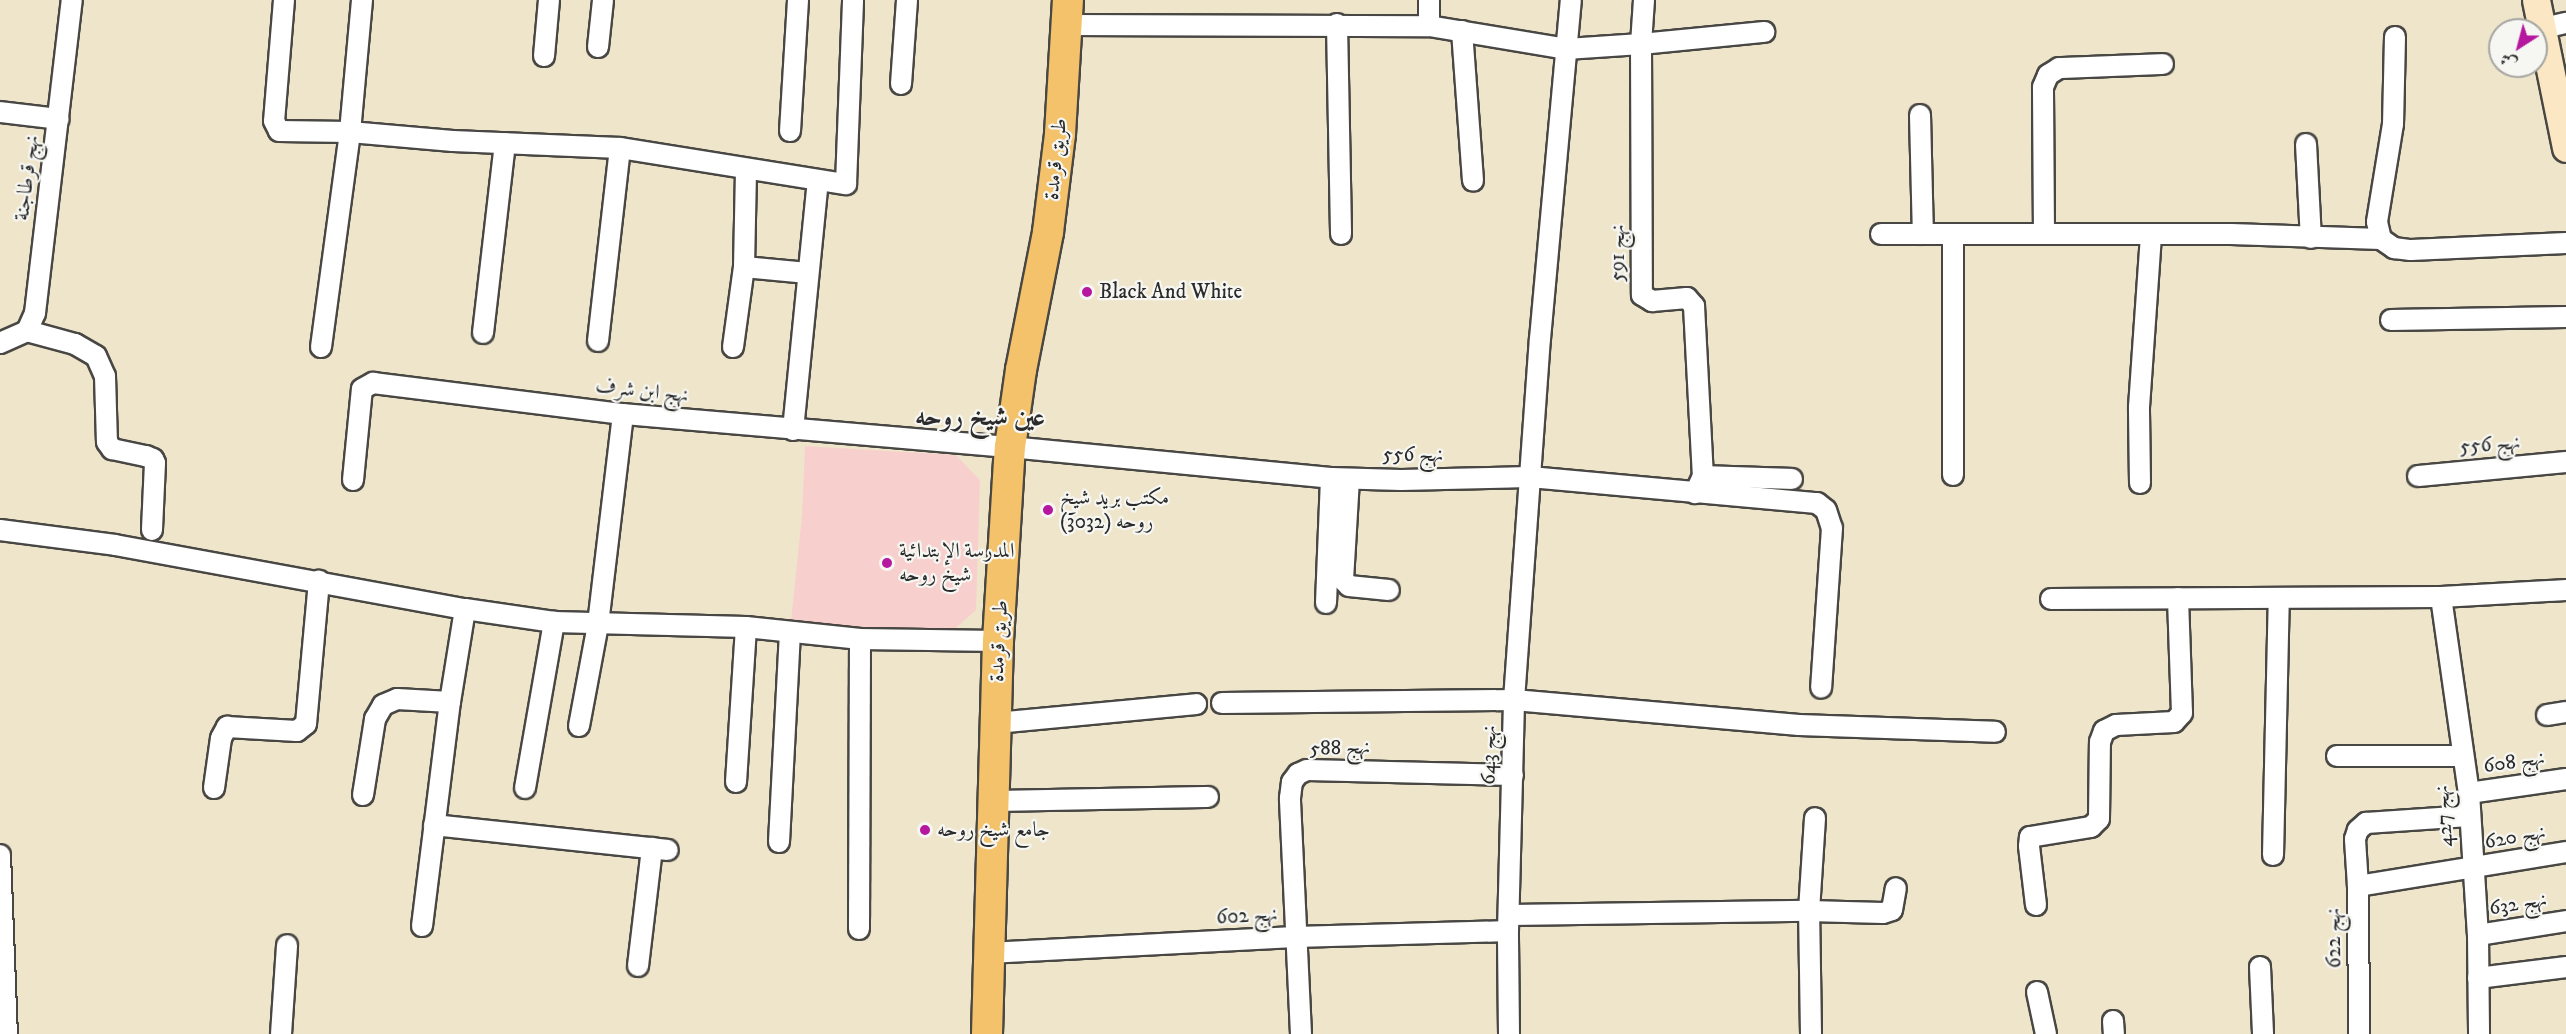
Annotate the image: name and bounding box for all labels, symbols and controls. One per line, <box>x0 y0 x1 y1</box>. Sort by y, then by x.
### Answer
north arrow <box>2488 18 2548 78</box>
text: ش <box>2496 48 2521 74</box>
street label: طريق قرمدة <box>1039 117 1073 201</box>
street label: نهج قرطاجنة <box>9 134 45 222</box>
street label: نهج 591 <box>1605 224 1631 282</box>
place label: Black And White <box>1099 279 1242 305</box>
marker: Black And White <box>1080 285 1094 299</box>
street label: نهج ابن شرف <box>594 374 690 408</box>
district label: عين شيخ روحه <box>915 402 1045 434</box>
street label: نهج 556 <box>2459 430 2521 460</box>
street label: نهج 556 <box>1383 442 1443 468</box>
place label: مكتب بريد شيخ روحه (3032) <box>1060 485 1169 535</box>
marker: مكتب بريد شيخ روحه (3032) <box>1041 503 1055 517</box>
place label: المدرسة الإبتدائية شيخ روحه <box>899 538 1014 588</box>
marker: المدرسة الإبتدائية شيخ روحه <box>880 556 894 570</box>
street label: طريق قرمدة <box>984 599 1014 683</box>
street label: نهج 643 <box>1476 725 1502 785</box>
street label: نهج 588 <box>1310 735 1370 761</box>
street label: نهج 608 <box>2482 745 2546 779</box>
street label: نهج 427 <box>2429 784 2459 848</box>
place label: جامع شيخ روحه <box>937 817 1050 843</box>
street label: نهج 620 <box>2482 819 2548 855</box>
marker: جامع شيخ روحه <box>918 823 932 837</box>
street label: نهج 632 <box>2487 887 2549 921</box>
street label: نهج 602 <box>1216 902 1278 930</box>
street label: نهج 622 <box>2321 907 2347 969</box>

